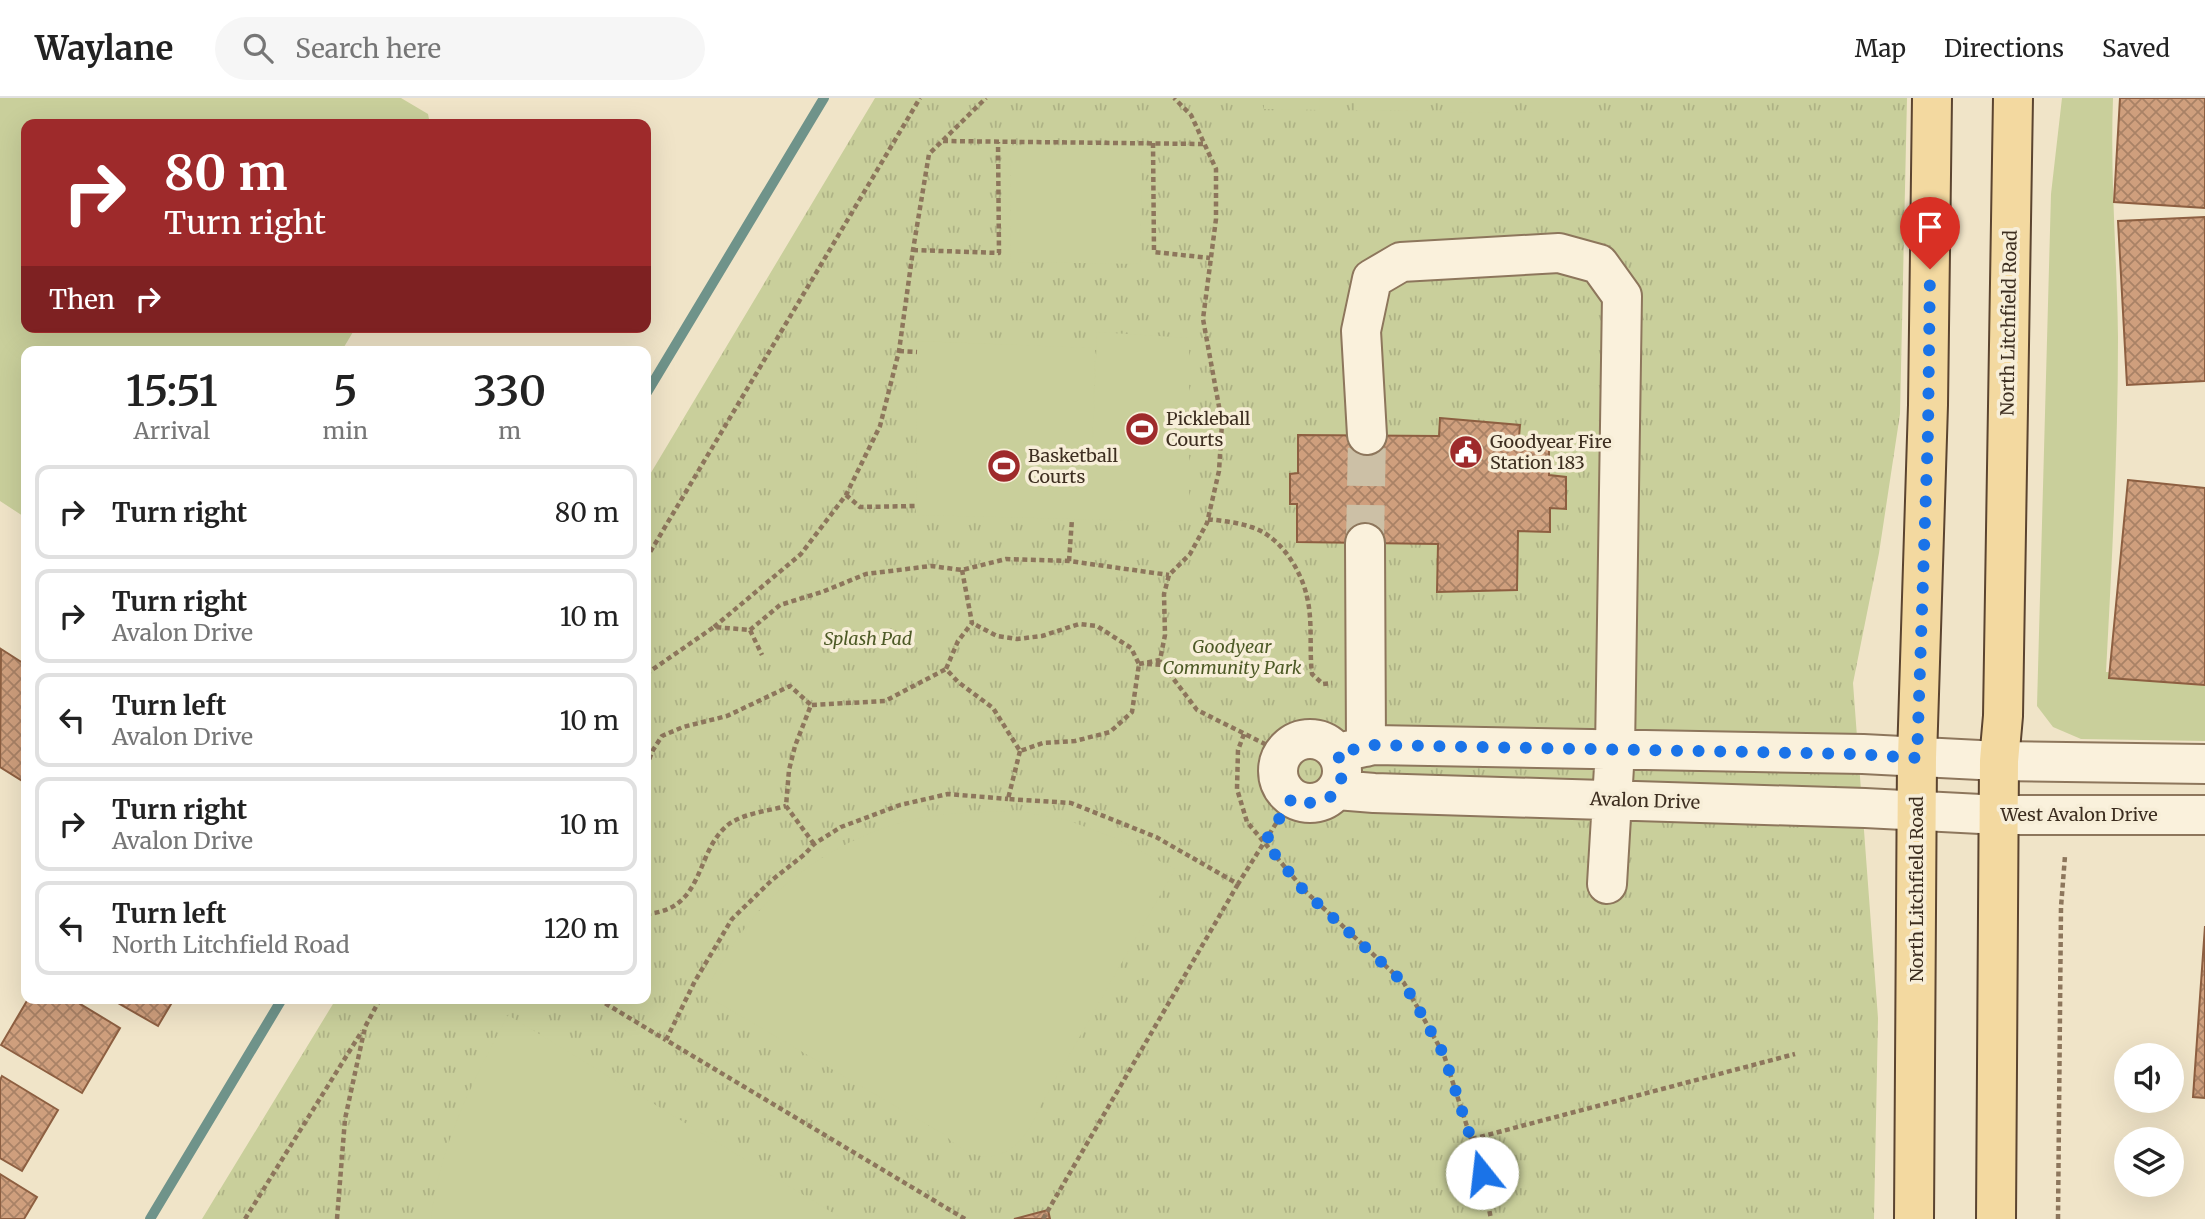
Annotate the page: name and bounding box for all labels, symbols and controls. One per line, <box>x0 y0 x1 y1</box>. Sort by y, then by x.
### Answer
search box <box>215 17 705 80</box>
text: Waylane <box>35 28 173 69</box>
icon: search <box>239 29 277 67</box>
text: Search here <box>295 32 441 65</box>
text: Map <box>1855 33 1906 64</box>
text: Directions <box>1944 33 2064 64</box>
text: Saved <box>2102 33 2170 64</box>
text: 80 m <box>164 142 287 203</box>
icon: right <box>49 147 140 238</box>
pin <box>1900 197 1960 269</box>
text: Turn right <box>164 203 326 243</box>
icon: arrive <box>1911 208 1949 246</box>
street label: North Litchfield Road <box>1995 230 2022 416</box>
icon: right <box>129 280 167 318</box>
text: Then <box>49 283 115 316</box>
text: 15:51 <box>126 365 218 417</box>
text: 5 <box>333 365 358 417</box>
text: 330 <box>473 365 546 417</box>
place label: Pickleball Courts <box>1166 407 1251 451</box>
sports icon: Pickleball Courts <box>1123 410 1161 448</box>
text: Arrival <box>133 416 210 445</box>
text: min <box>323 416 368 445</box>
text: m <box>498 416 521 445</box>
place label: Goodyear Fire Station 183 <box>1490 430 1612 474</box>
public building icon: Goodyear Fire Station 183 <box>1447 433 1485 471</box>
place label: Basketball Courts <box>1028 444 1118 488</box>
sports icon: Basketball Courts <box>985 447 1023 485</box>
icon: right <box>53 493 91 531</box>
text: Turn right <box>112 496 247 529</box>
text: 80 m <box>555 496 619 529</box>
text: Turn right <box>112 585 247 618</box>
icon: right <box>53 597 91 635</box>
text: 10 m <box>560 600 619 633</box>
text: Avalon Drive <box>112 618 253 647</box>
park label: Splash Pad <box>824 627 913 650</box>
park label: Goodyear Community Park <box>1162 635 1302 679</box>
text: Turn left <box>112 689 226 722</box>
icon: left <box>53 701 91 739</box>
text: 10 m <box>560 704 619 737</box>
text: Avalon Drive <box>112 722 253 751</box>
street label: Avalon Drive <box>1588 787 1701 814</box>
text: Turn right <box>112 793 247 826</box>
street label: North Litchfield Road <box>1905 796 1928 982</box>
street label: West Avalon Drive <box>1999 803 2158 826</box>
icon: right <box>53 805 91 843</box>
text: 10 m <box>560 808 619 841</box>
text: Avalon Drive <box>112 826 253 855</box>
text: Turn left <box>112 897 226 930</box>
icon: left <box>53 909 91 947</box>
text: 120 m <box>544 912 619 945</box>
text: North Litchfield Road <box>112 930 350 959</box>
map controls <box>2114 1043 2184 1197</box>
button: sound <box>2114 1043 2184 1113</box>
button: layers <box>2114 1127 2184 1197</box>
position arrow <box>1445 1136 1519 1210</box>

